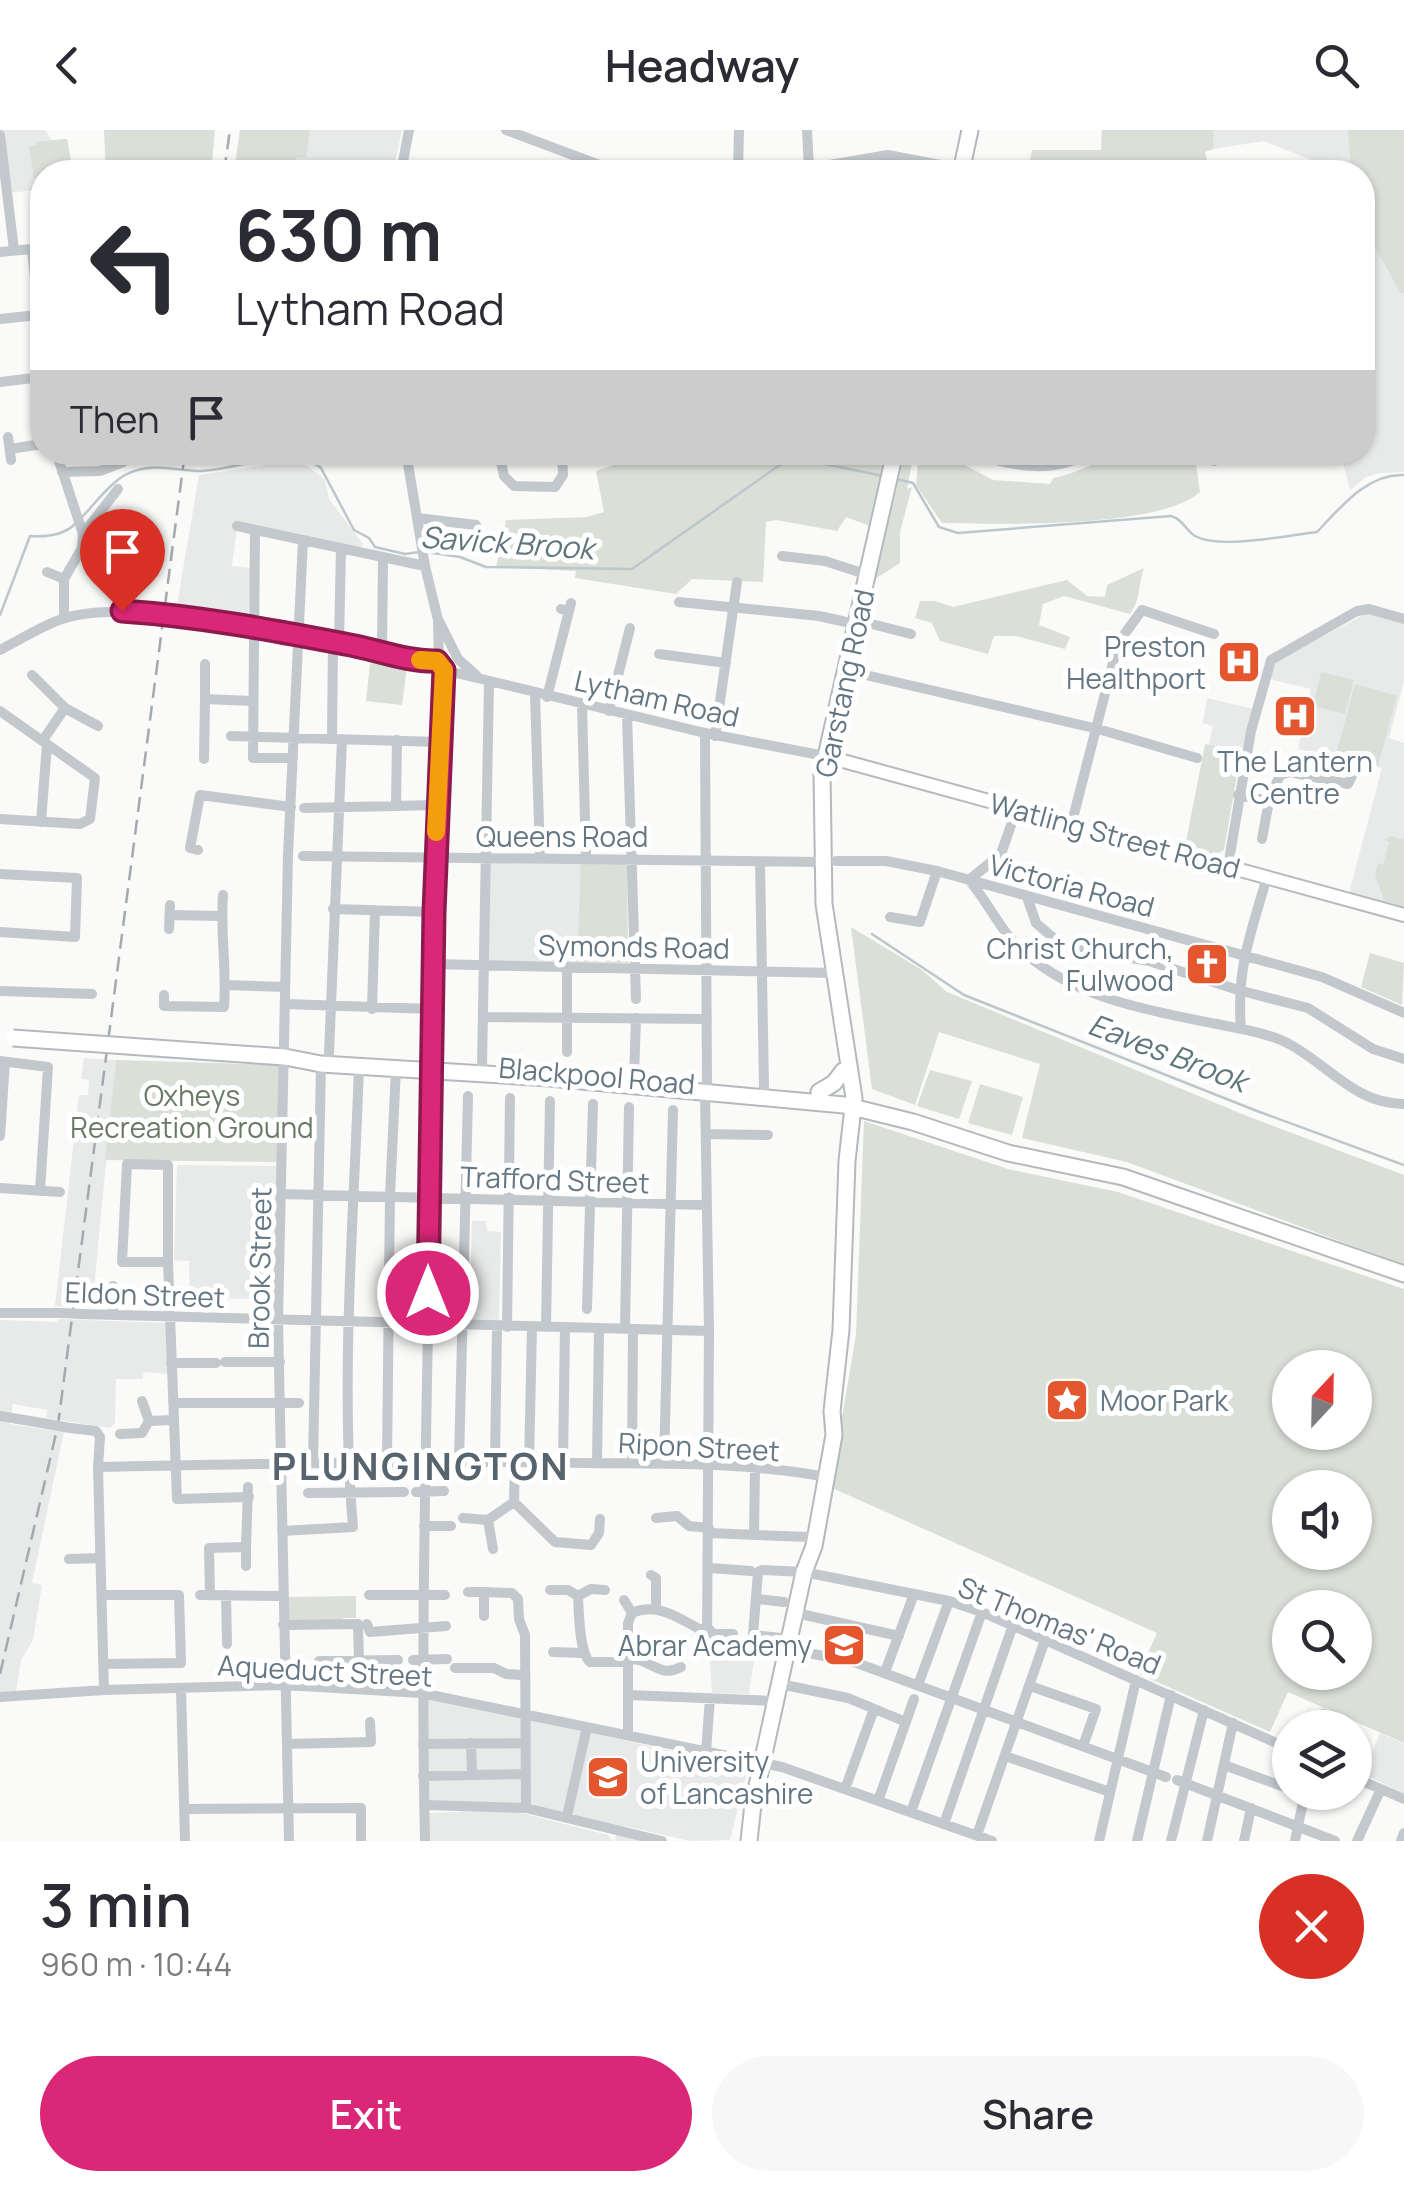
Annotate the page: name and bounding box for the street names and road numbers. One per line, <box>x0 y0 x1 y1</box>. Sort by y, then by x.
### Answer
street label: Garstang Road <box>806 585 882 781</box>
street label: Lytham Road <box>571 661 743 735</box>
street label: Watling Street Road <box>986 783 1244 887</box>
street label: Queens Road <box>476 817 648 855</box>
street label: Victoria Road <box>985 845 1159 925</box>
street label: Symonds Road <box>538 925 730 967</box>
street label: Blackpool Road <box>497 1047 697 1103</box>
street label: Trafford Street <box>460 1157 650 1201</box>
street label: Brook Street <box>239 1187 279 1349</box>
street label: Eldon Street <box>64 1272 226 1316</box>
street label: Ripon Street <box>617 1423 781 1469</box>
street label: St Thomas' Road <box>953 1567 1167 1683</box>
street label: Aqueduct Street <box>217 1645 433 1695</box>

